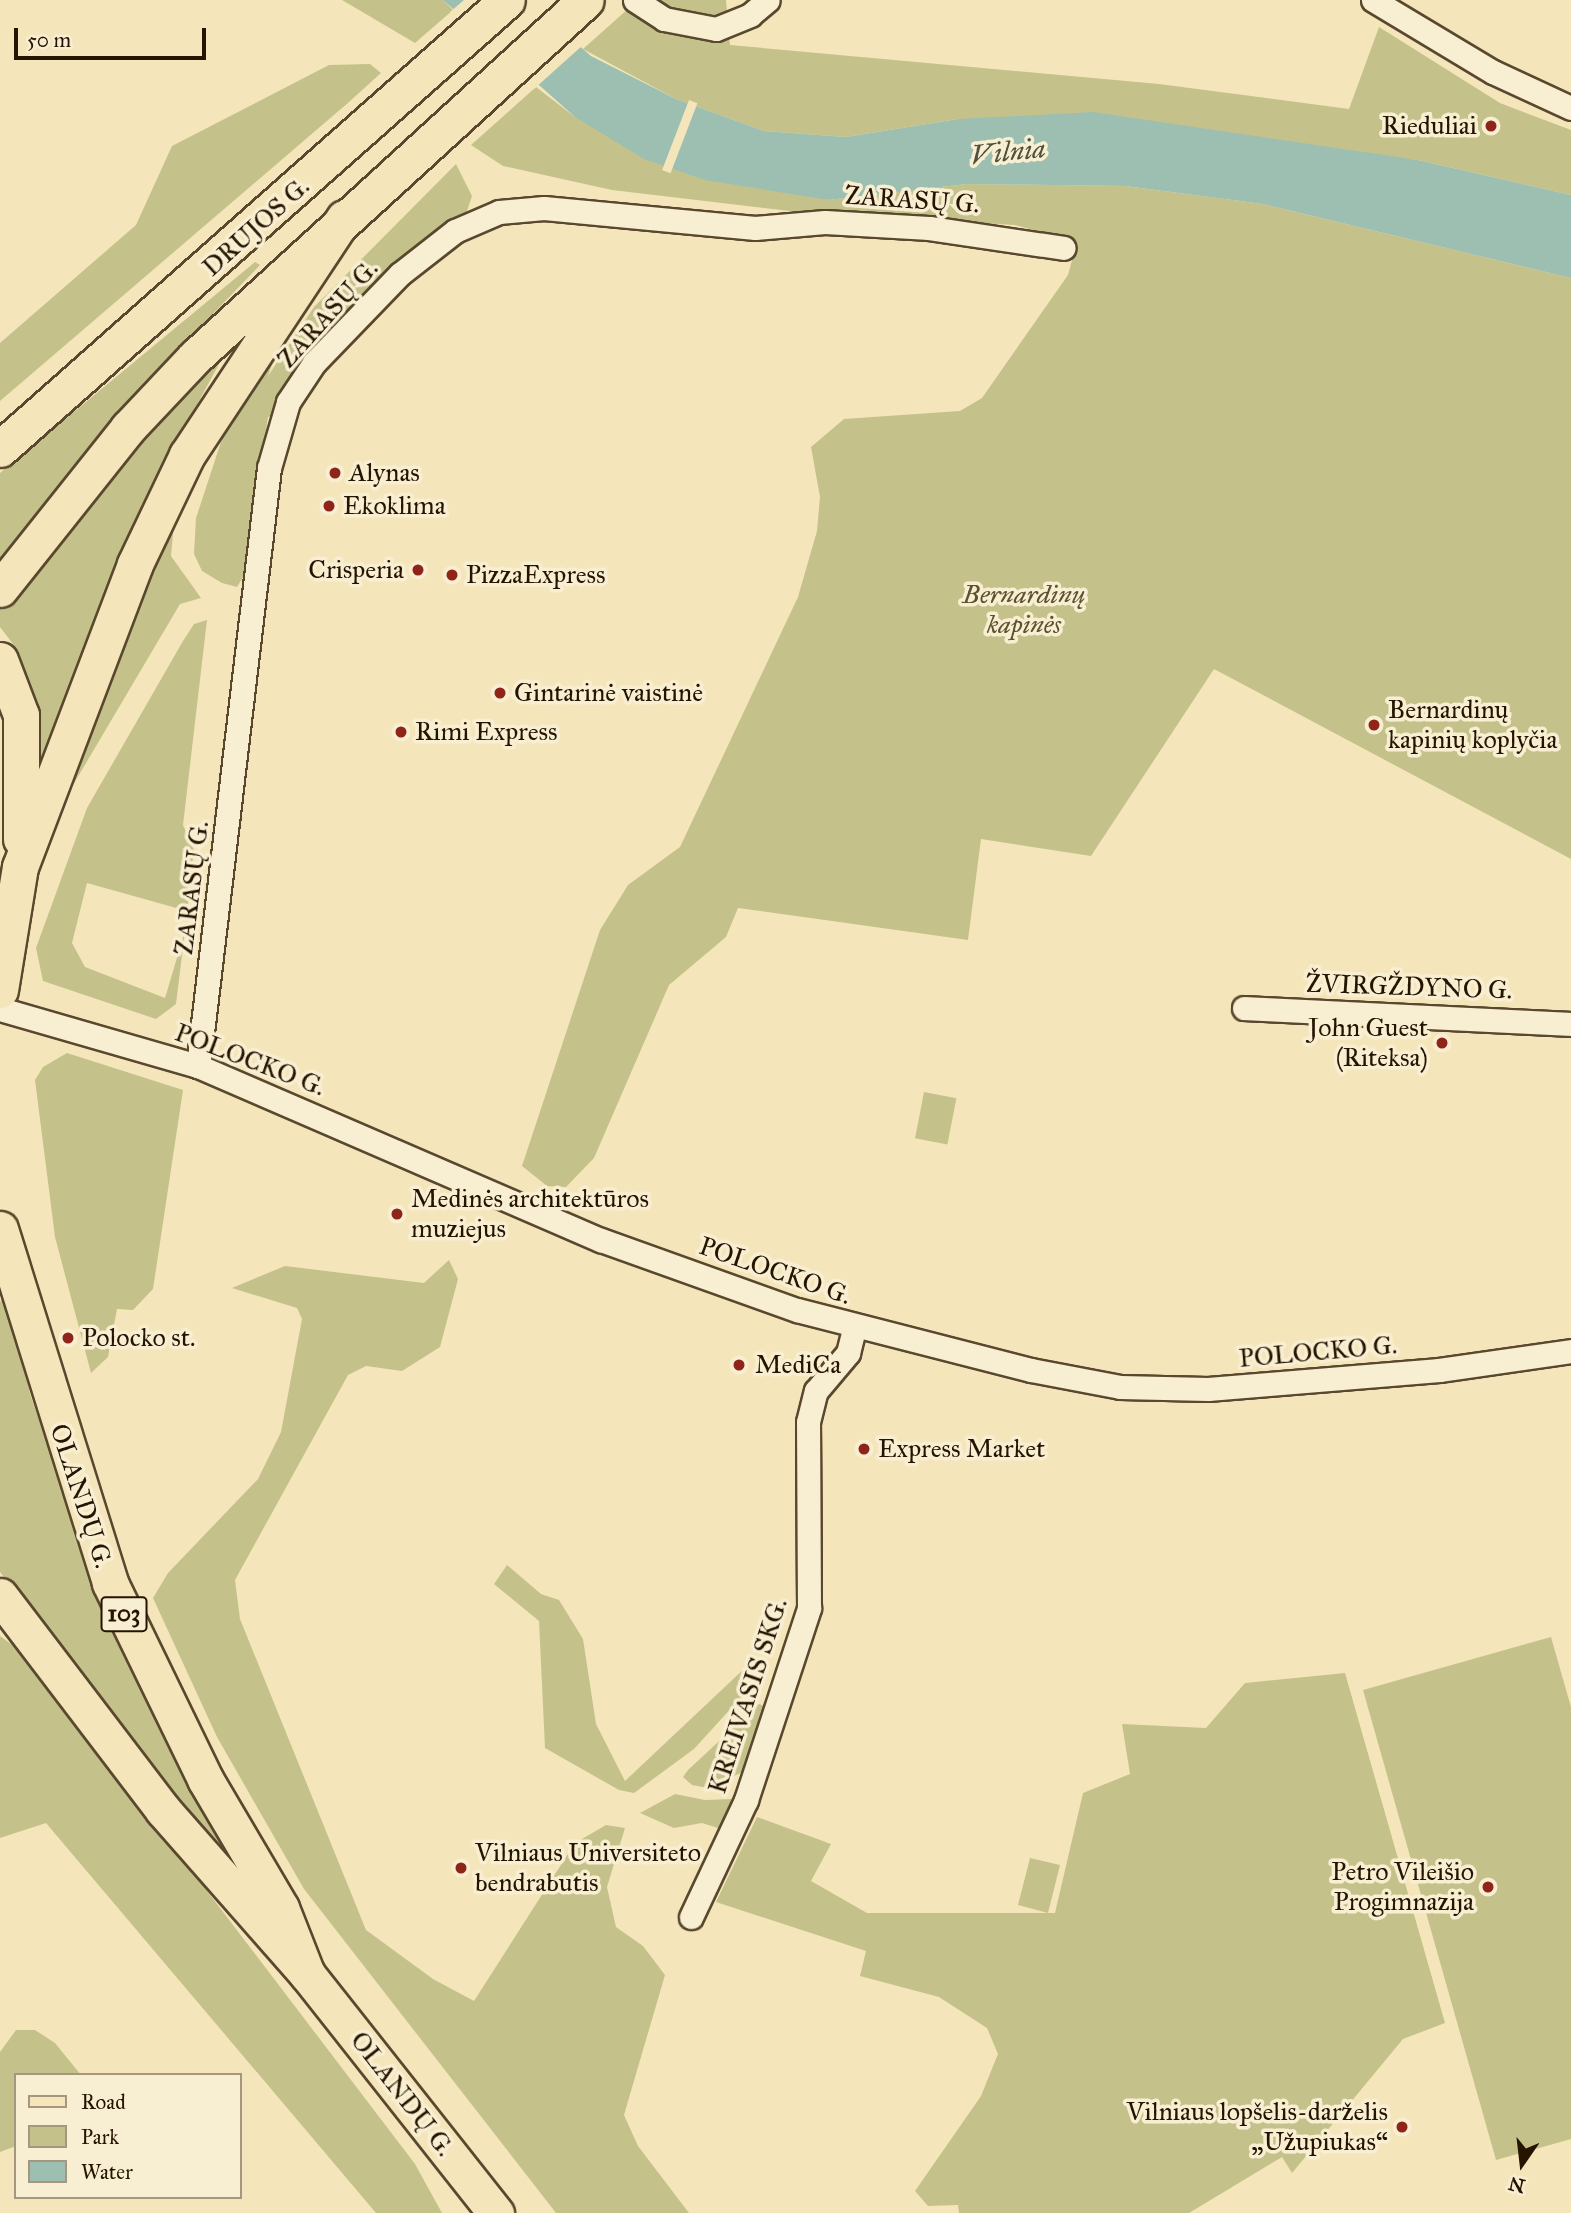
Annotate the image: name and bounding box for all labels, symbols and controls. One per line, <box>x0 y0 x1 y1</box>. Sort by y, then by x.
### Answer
scale bar <box>18 14 210 58</box>
text: 50 m <box>27 27 71 53</box>
place label: Rieduliai <box>1382 110 1477 142</box>
marker: Rieduliai <box>1483 118 1499 134</box>
water label: Vilnia <box>969 131 1047 173</box>
street label: DRUJOS G. <box>196 171 316 283</box>
street label: ZARASŲ G. <box>844 180 980 220</box>
street label: ZARASŲ G. <box>271 253 385 375</box>
place label: Alynas <box>349 457 420 489</box>
marker: Alynas <box>327 465 343 481</box>
place label: Ekoklima <box>343 490 446 522</box>
marker: Ekoklima <box>321 498 337 514</box>
place label: Crisperia <box>308 554 404 586</box>
place label: PizzaExpress <box>466 559 606 591</box>
marker: Crisperia <box>410 562 426 578</box>
marker: PizzaExpress <box>444 567 460 583</box>
park label: Bernardinų kapinės <box>963 579 1085 640</box>
place label: Gintarinė vaistinė <box>514 677 703 709</box>
marker: Gintarinė vaistinė <box>492 685 508 701</box>
place label: Bernardinų kapinių koplyčia <box>1388 694 1557 756</box>
place label: Rimi Express <box>415 716 557 748</box>
marker: Bernardinų kapinių koplyčia <box>1366 717 1382 733</box>
marker: Rimi Express <box>393 724 409 740</box>
street label: ZARASŲ G. <box>168 819 216 957</box>
street label: ŽVIRGŽDYNO G. <box>1305 968 1513 1006</box>
place label: John Guest (Riteksa) <box>1308 1012 1428 1074</box>
street label: POLOCKO G. <box>170 1017 330 1103</box>
marker: John Guest (Riteksa) <box>1434 1035 1450 1051</box>
place label: Medinės architektūros muziejus <box>411 1183 649 1244</box>
marker: Medinės architektūros muziejus <box>389 1206 405 1222</box>
street label: POLOCKO G. <box>695 1230 855 1312</box>
place label: Polocko st. <box>82 1322 195 1354</box>
marker: Polocko st. <box>60 1330 76 1346</box>
street label: POLOCKO G. <box>1238 1330 1398 1374</box>
place label: MediCa <box>755 1349 841 1381</box>
marker: MediCa <box>729 1355 749 1375</box>
street label: OLANDŲ G. <box>43 1420 119 1572</box>
place label: Express Market <box>878 1433 1045 1465</box>
marker: Express Market <box>856 1441 872 1457</box>
road number: 103 <box>100 1594 148 1634</box>
street label: KREIVASIS SKG. <box>702 1594 794 1798</box>
place label: Vilniaus Universiteto bendrabutis <box>475 1837 701 1898</box>
place label: Petro Vileišio Progimnazija <box>1331 1856 1474 1918</box>
marker: Vilniaus Universiteto bendrabutis <box>453 1860 469 1876</box>
marker: Petro Vileišio Progimnazija <box>1480 1879 1496 1895</box>
street label: OLANDŲ G. <box>344 2025 460 2163</box>
legend <box>14 2073 242 2199</box>
text: Road <box>81 2089 126 2115</box>
place label: Vilniaus lopšelis-darželis „Užupiukas“ <box>1126 2096 1388 2158</box>
marker: Vilniaus lopšelis-darželis „Užupiukas“ <box>1394 2119 1410 2135</box>
text: Park <box>81 2124 119 2150</box>
north arrow <box>1487 2129 1557 2199</box>
text: Water <box>81 2159 133 2185</box>
text: N <box>1506 2172 1527 2198</box>

